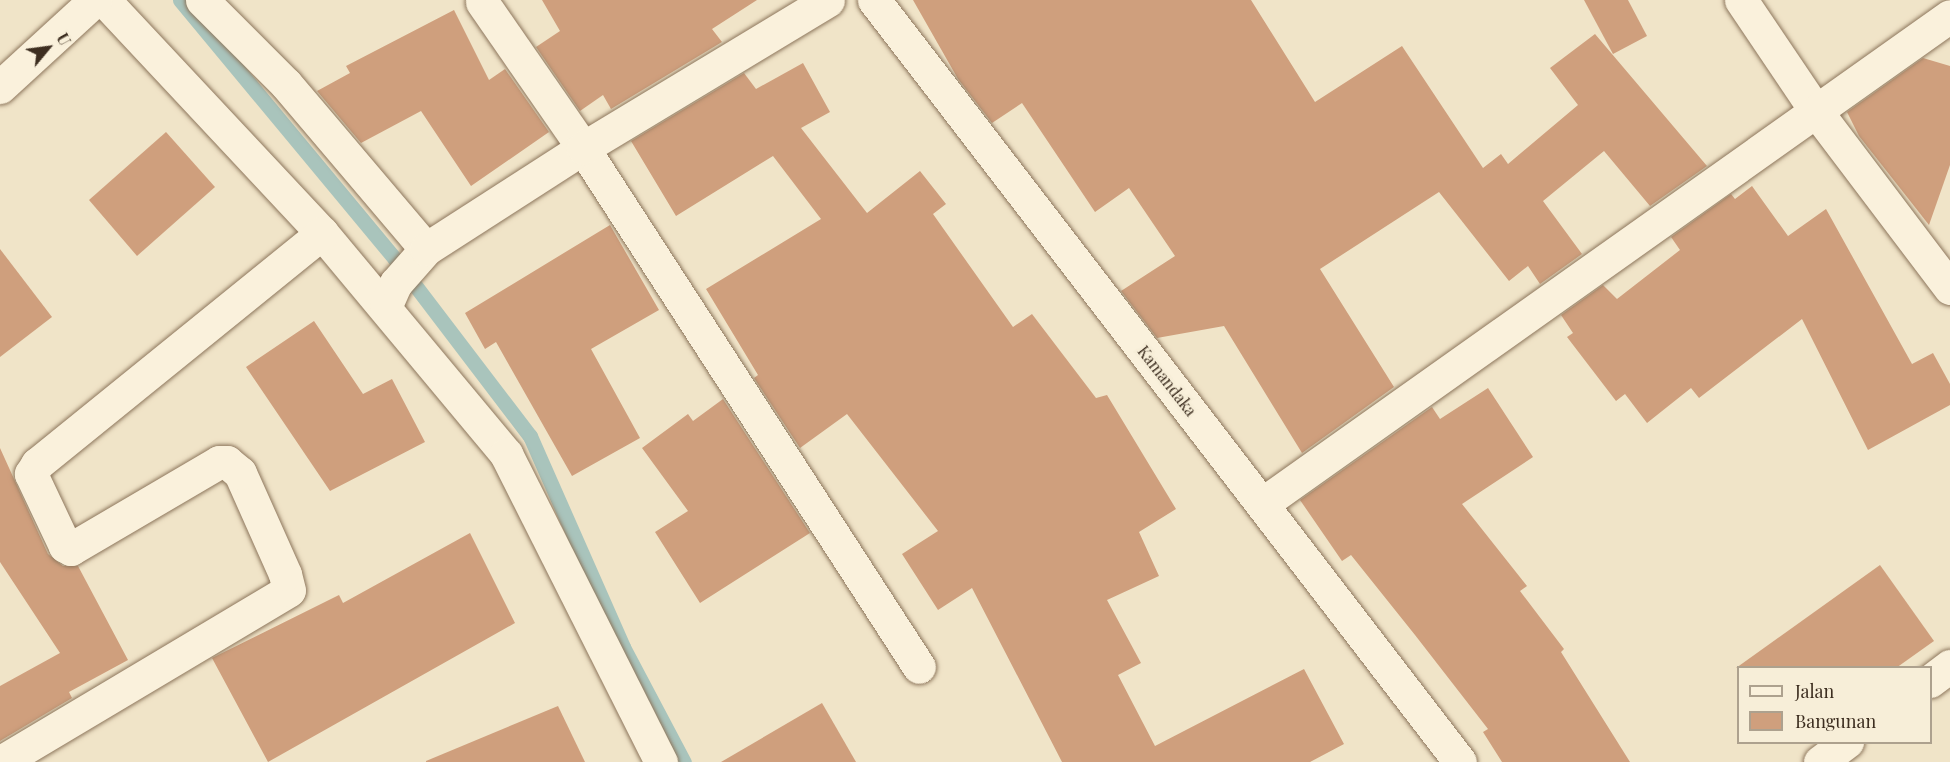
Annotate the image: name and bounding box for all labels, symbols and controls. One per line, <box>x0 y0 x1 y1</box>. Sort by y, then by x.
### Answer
north arrow <box>18 18 78 78</box>
text: U <box>52 29 76 49</box>
street label: Kamandaka <box>1134 342 1200 420</box>
legend <box>1737 666 1932 744</box>
text: Jalan <box>1795 679 1834 703</box>
text: Bangunan <box>1795 709 1876 733</box>

